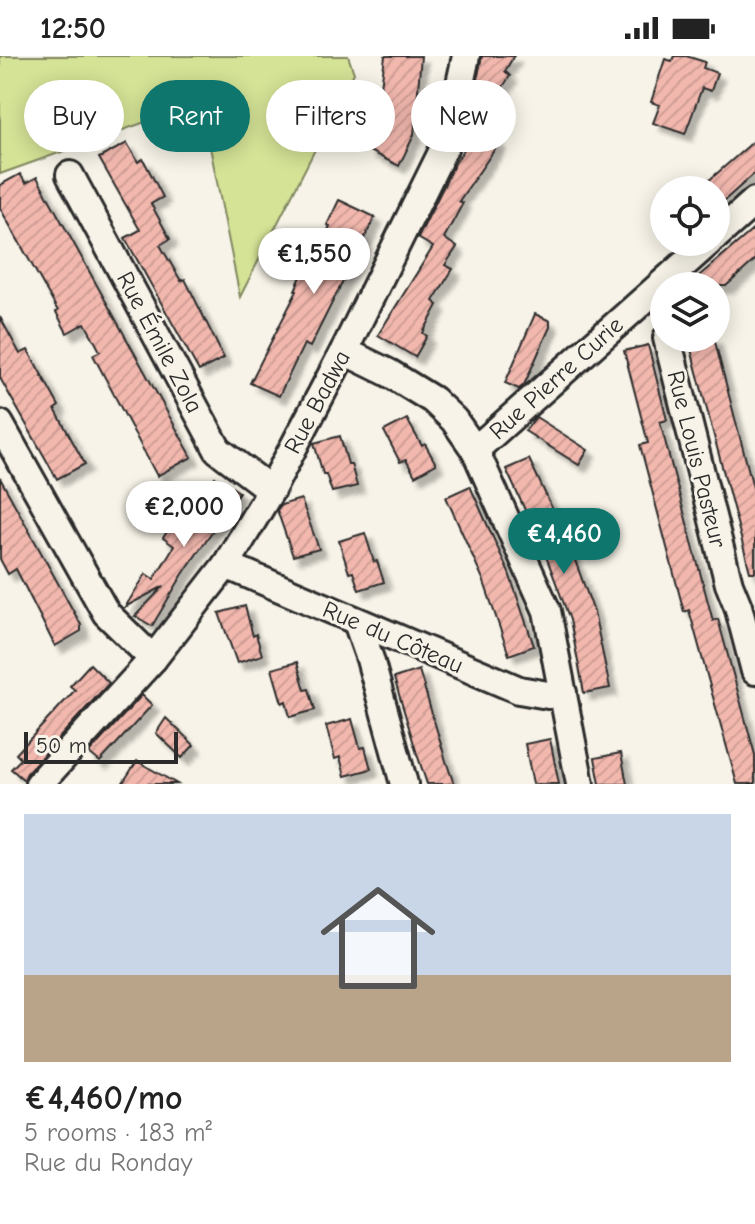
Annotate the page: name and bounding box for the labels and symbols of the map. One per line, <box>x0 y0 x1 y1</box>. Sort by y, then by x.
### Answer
pin: €1,550 <box>249 228 379 296</box>
street label: Rue Émile Zola <box>111 267 209 417</box>
street label: Rue Pierre Curie <box>483 311 629 445</box>
street label: Rue Badwa <box>278 346 356 458</box>
street label: Rue Louis Pasteur <box>661 368 733 551</box>
pin: €2,000 <box>119 481 249 549</box>
pin: €4,460 <box>499 508 629 576</box>
street label: Rue du Côteau <box>319 595 467 679</box>
scale bar <box>24 728 178 764</box>

